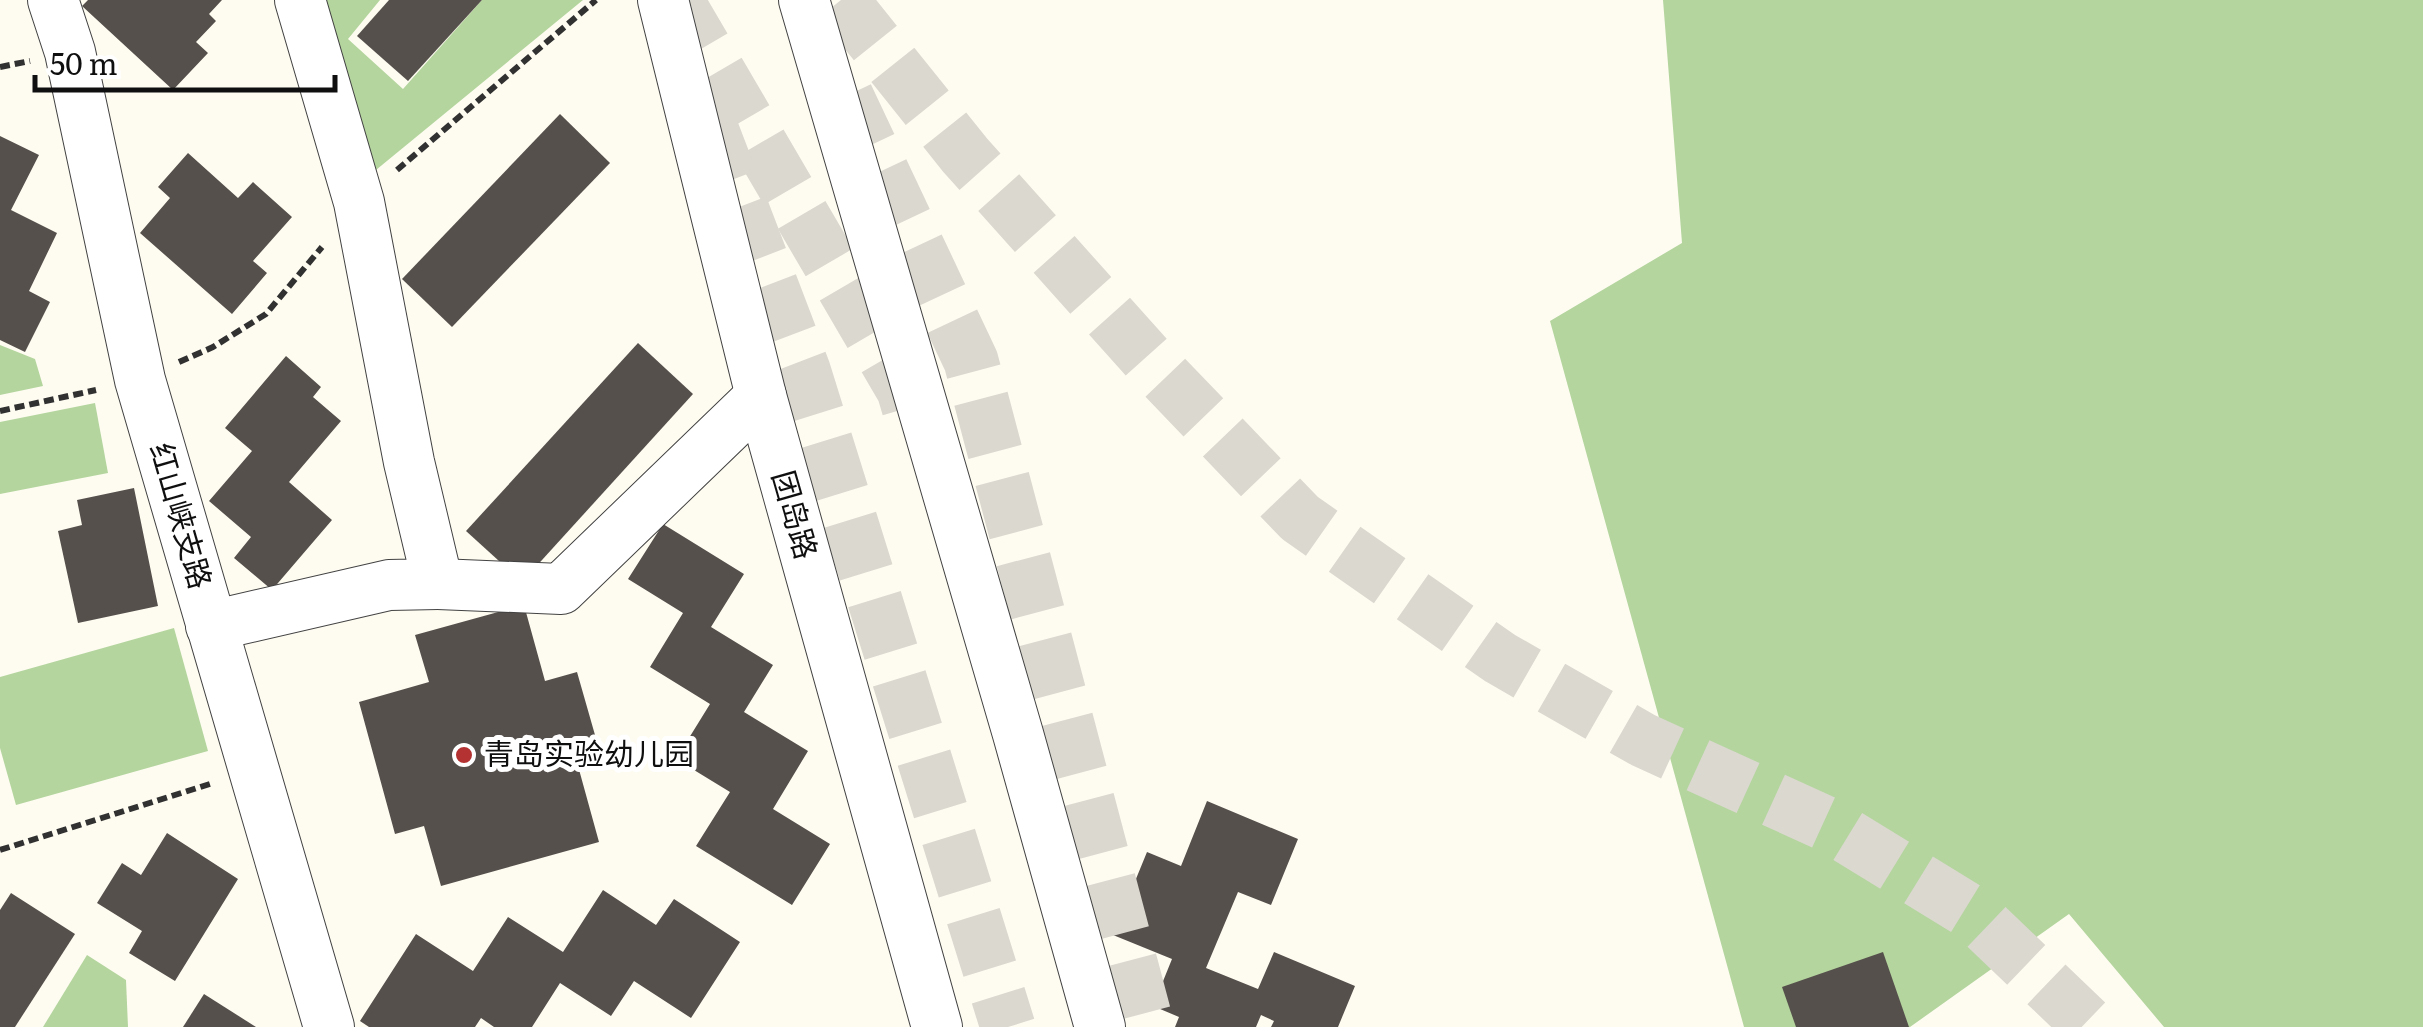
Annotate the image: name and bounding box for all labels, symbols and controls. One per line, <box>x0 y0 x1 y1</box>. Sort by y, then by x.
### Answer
scale bar <box>35 30 335 92</box>
text: 50 m <box>50 40 118 84</box>
street label: 红山峡支路 <box>141 437 225 593</box>
street label: 团岛路 <box>763 465 830 563</box>
place label: 青岛实验幼儿园 <box>484 730 694 774</box>
marker: 青岛实验幼儿园 <box>453 744 475 766</box>

